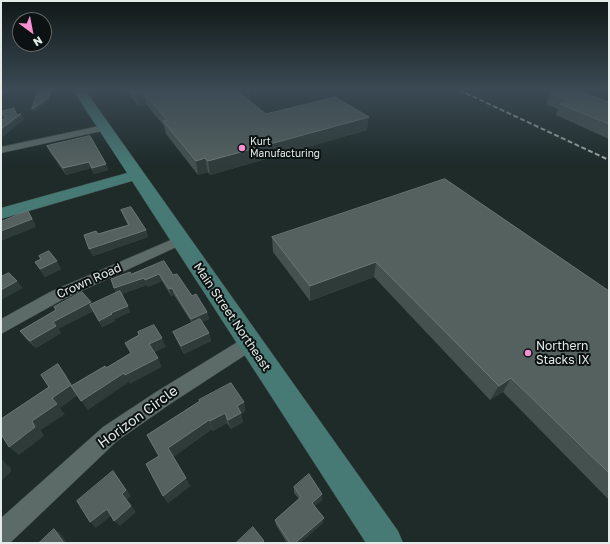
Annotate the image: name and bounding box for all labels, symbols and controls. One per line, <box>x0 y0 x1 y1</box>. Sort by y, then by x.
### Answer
north arrow <box>12 12 52 52</box>
text: N <box>31 34 45 49</box>
place label: Kurt Manufacturing <box>250 136 320 160</box>
marker: Kurt Manufacturing <box>237 143 247 153</box>
street label: Crown Road <box>54 260 124 302</box>
street label: Main Street Northeast <box>190 260 274 374</box>
place label: Northern Stacks IX <box>536 339 589 367</box>
marker: Northern Stacks IX <box>523 348 533 358</box>
street label: Horizon Circle <box>95 382 181 452</box>

